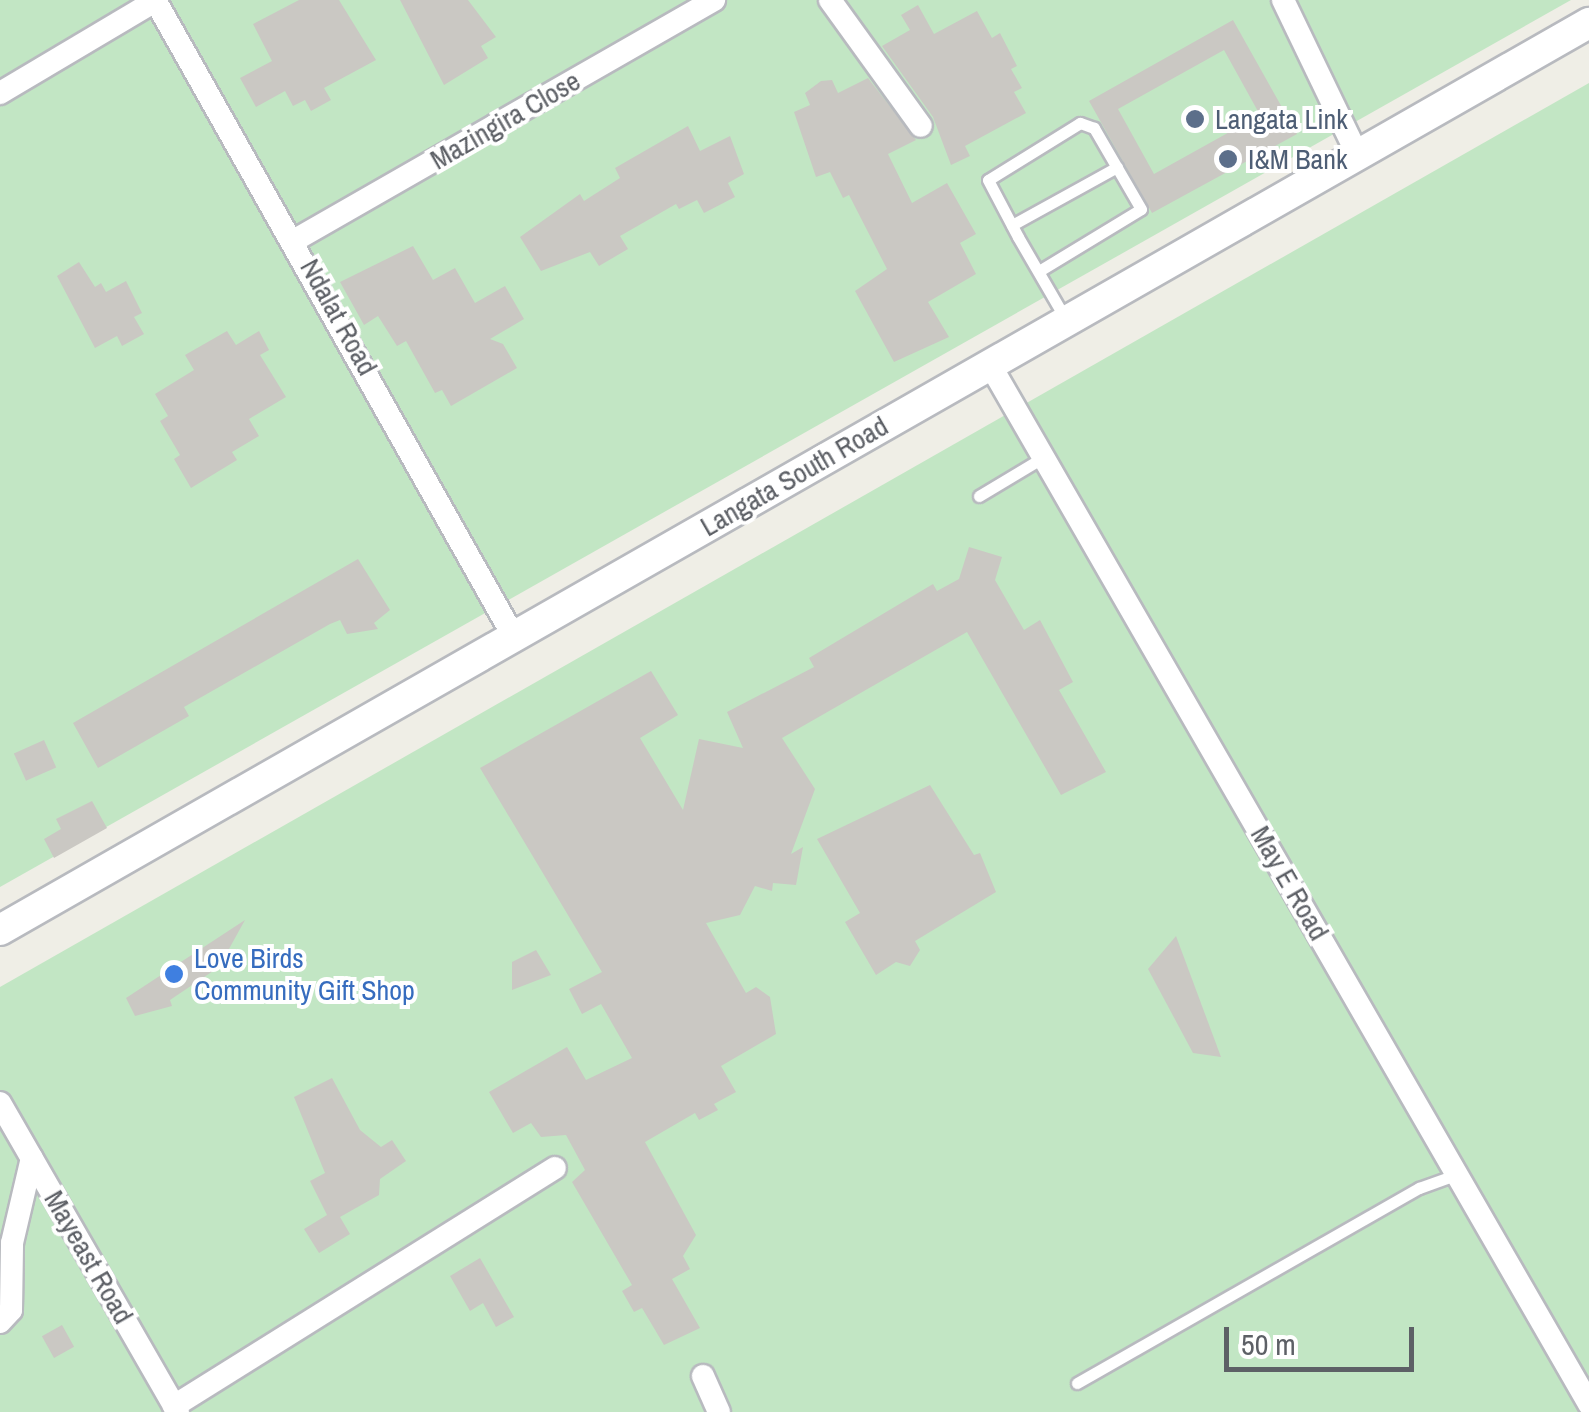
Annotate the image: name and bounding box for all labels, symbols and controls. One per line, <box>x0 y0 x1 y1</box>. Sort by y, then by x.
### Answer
street label: Mazingira Close <box>424 64 586 176</box>
place label: Langata Link <box>1215 102 1348 136</box>
marker: Langata Link <box>1184 108 1206 130</box>
place label: I&M Bank <box>1248 142 1348 176</box>
marker: I&M Bank <box>1217 148 1239 170</box>
street label: Ndalat Road <box>293 253 385 381</box>
street label: Langata South Road <box>694 409 894 543</box>
street label: May E Road <box>1244 820 1336 946</box>
place label: Love Birds Community Gift Shop <box>194 941 415 1007</box>
marker: Love Birds Community Gift Shop <box>163 963 185 985</box>
street label: Mayeast Road <box>37 1184 141 1330</box>
scale bar <box>1229 1307 1419 1369</box>
text: 50 m <box>1241 1324 1296 1364</box>

